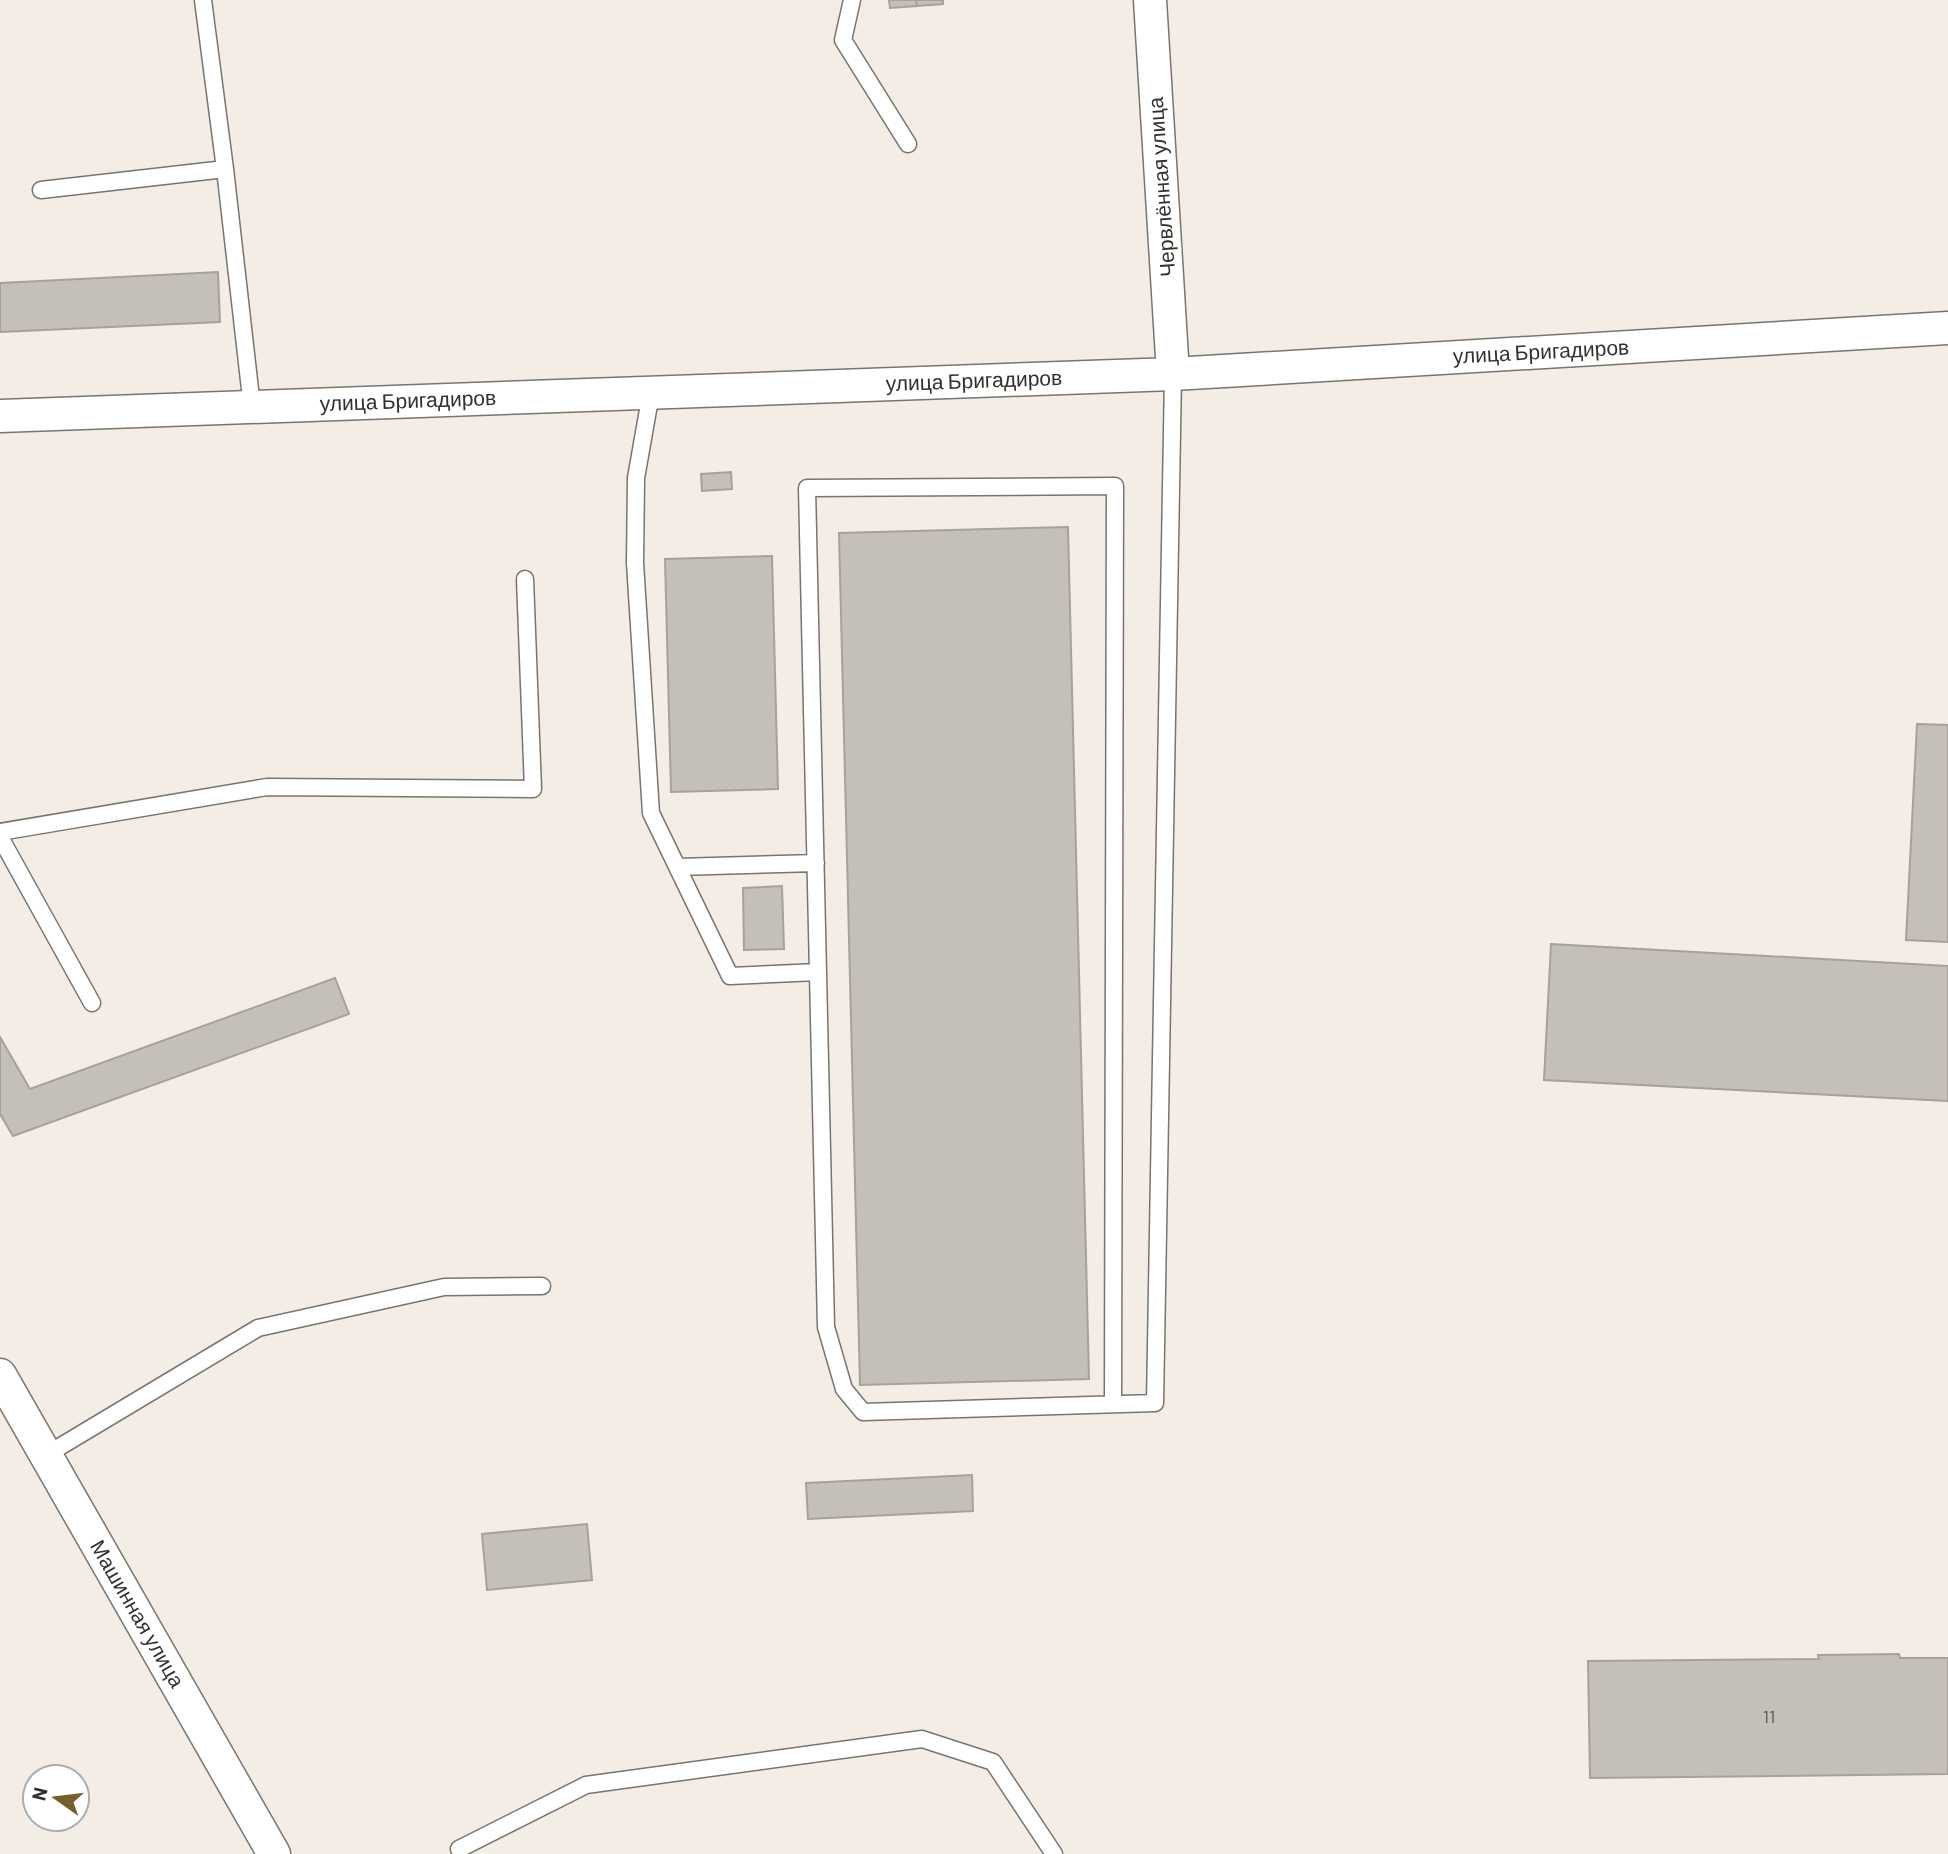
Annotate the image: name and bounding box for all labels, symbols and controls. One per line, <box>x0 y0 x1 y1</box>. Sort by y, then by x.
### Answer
street label: Червлённая улица <box>1142 96 1179 278</box>
street label: улица Бригадиров <box>1452 333 1630 368</box>
street label: улица Бригадиров <box>885 364 1063 395</box>
street label: улица Бригадиров <box>319 384 497 415</box>
street label: Машинная улица <box>86 1535 191 1692</box>
house number: 11 <box>1763 1705 1775 1727</box>
north arrow <box>21 1763 91 1833</box>
text: N <box>26 1785 52 1803</box>

